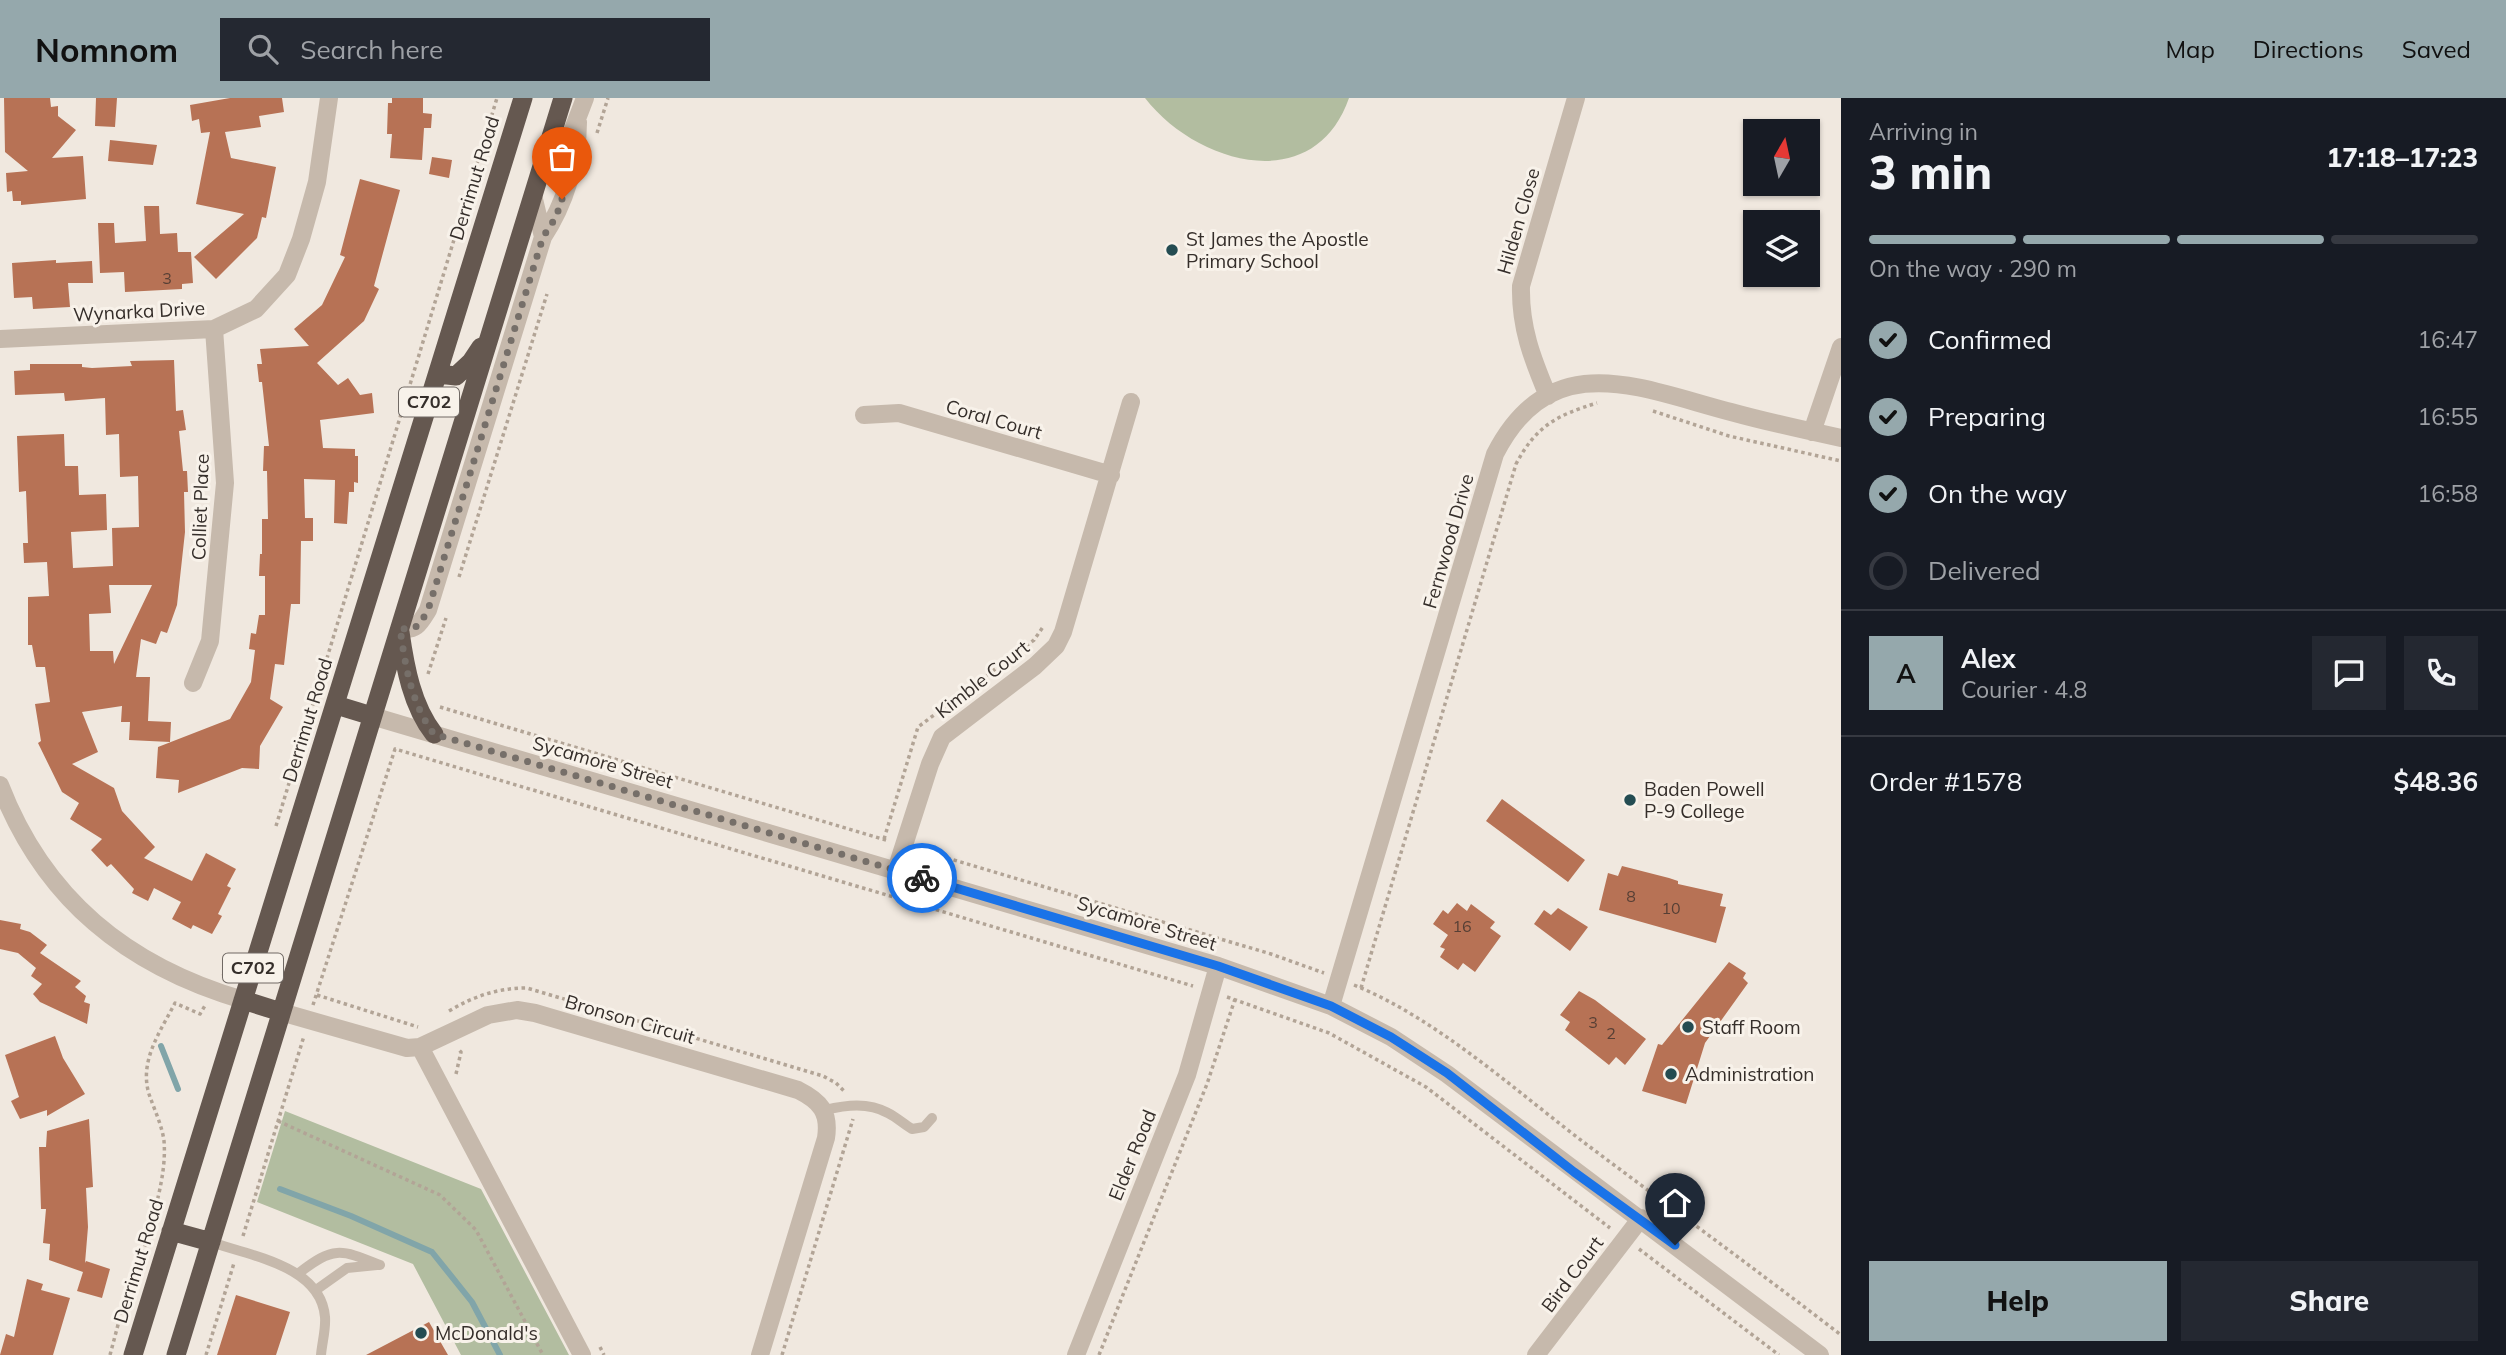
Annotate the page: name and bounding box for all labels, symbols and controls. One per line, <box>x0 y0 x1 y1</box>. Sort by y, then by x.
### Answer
search box <box>220 18 710 81</box>
text: Nomnom <box>35 29 178 70</box>
icon: search <box>244 30 282 68</box>
text: Search here <box>300 33 443 66</box>
text: Map <box>2165 34 2215 64</box>
text: Directions <box>2253 34 2364 64</box>
text: Saved <box>2402 34 2471 64</box>
street label: Derrimut Road <box>444 113 504 243</box>
text: Arriving in <box>1869 117 1978 146</box>
north arrow <box>1743 119 1820 196</box>
map controls <box>1743 119 1820 287</box>
pin <box>532 127 592 199</box>
icon: bag <box>543 138 581 176</box>
text: 17:18–17:23 <box>2327 141 2478 174</box>
text: 3 min <box>1869 143 1992 201</box>
street label: Hilden Close <box>1491 165 1545 277</box>
button: layers <box>1743 210 1820 287</box>
place label: St James the Apostle Primary School <box>1186 227 1369 273</box>
marker: St James the Apostle Primary School <box>1164 242 1180 258</box>
text: On the way · 290 m <box>1869 254 2077 283</box>
house number: 3 <box>162 268 172 288</box>
street label: Wynarka Drive <box>72 296 206 326</box>
icon: check <box>1869 321 1907 359</box>
text: Confirmed <box>1928 323 2052 356</box>
text: 16:47 <box>2418 325 2478 354</box>
road number: C702 <box>399 388 459 416</box>
street label: Coral Court <box>943 394 1045 444</box>
icon: check <box>1869 398 1907 436</box>
text: Preparing <box>1928 400 2046 433</box>
text: 16:55 <box>2418 402 2478 431</box>
street label: Colliet Place <box>186 453 214 561</box>
street label: Fernwood Drive <box>1417 471 1479 611</box>
icon: check <box>1869 475 1907 513</box>
text: On the way <box>1928 477 2067 510</box>
text: 16:58 <box>2418 479 2478 508</box>
text: Delivered <box>1928 554 2041 587</box>
street label: Kimble Court <box>930 635 1034 723</box>
button: chat <box>2312 636 2386 710</box>
button: phone <box>2404 636 2478 710</box>
text: Alex <box>1961 642 2016 675</box>
street label: Derrimut Road <box>277 655 337 785</box>
text: A <box>1896 657 1916 690</box>
text: Courier · 4.8 <box>1961 675 2087 704</box>
street label: Sycamore Street <box>530 731 676 794</box>
text: Order #1578 <box>1869 765 2022 798</box>
text: $48.36 <box>2394 765 2478 798</box>
place label: Baden Powell P-9 College <box>1644 777 1765 823</box>
marker: Baden Powell P-9 College <box>1622 792 1638 808</box>
courier <box>887 843 957 913</box>
icon: bike <box>903 859 941 897</box>
house number: 8 <box>1626 886 1636 906</box>
street label: Sycamore Street <box>1074 890 1220 956</box>
house number: 10 <box>1661 898 1681 918</box>
house number: 16 <box>1452 916 1472 936</box>
road number: C702 <box>223 954 283 982</box>
street label: Bronson Circuit <box>562 989 698 1049</box>
house number: 3 <box>1588 1012 1598 1032</box>
place label: Staff Room <box>1702 1015 1801 1039</box>
marker: Staff Room <box>1680 1019 1696 1035</box>
house number: 2 <box>1606 1023 1616 1043</box>
place label: Administration <box>1685 1062 1814 1086</box>
marker: Administration <box>1663 1066 1679 1082</box>
street label: Elder Road <box>1103 1106 1161 1204</box>
pin <box>1645 1173 1705 1245</box>
icon: home <box>1656 1184 1694 1222</box>
street label: Derrimut Road <box>108 1196 168 1326</box>
street label: Bird Court <box>1536 1231 1609 1317</box>
button: Help <box>1869 1261 2167 1341</box>
button: Share <box>2181 1261 2478 1341</box>
place label: McDonald's <box>435 1321 538 1345</box>
marker: McDonald's <box>413 1325 429 1341</box>

